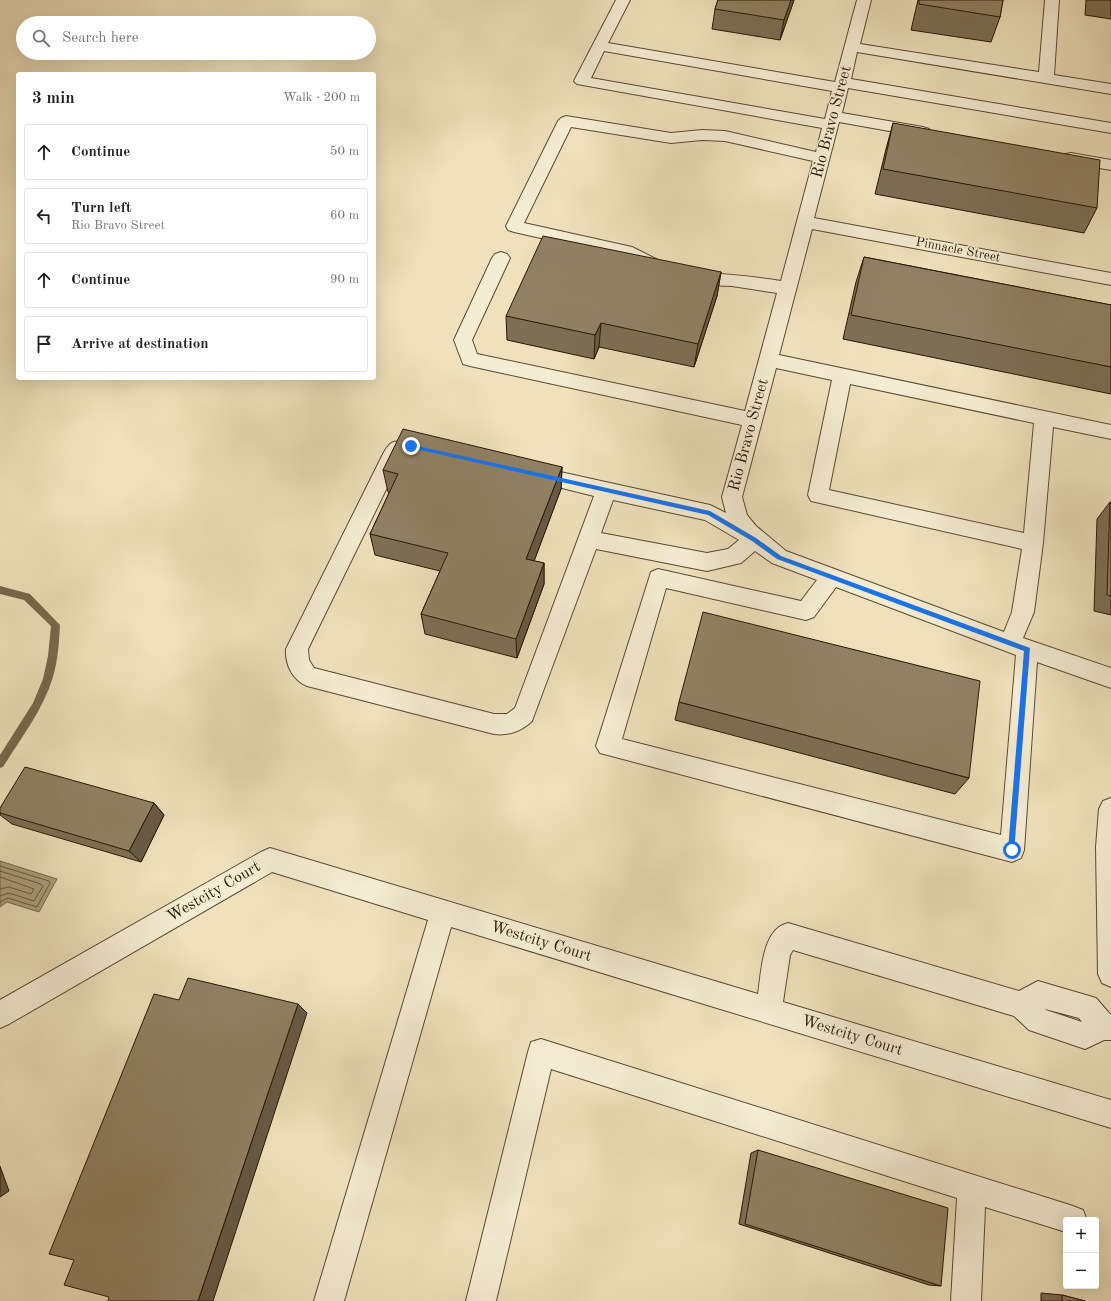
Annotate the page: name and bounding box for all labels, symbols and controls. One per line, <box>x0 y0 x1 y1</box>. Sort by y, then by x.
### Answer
search box <box>16 16 376 60</box>
icon: search <box>30 27 52 49</box>
text: Search here <box>62 31 139 46</box>
street label: Rio Bravo Street <box>809 64 855 180</box>
text: 3 min <box>32 90 75 107</box>
text: Walk · 200 m <box>283 91 360 104</box>
icon: ahead <box>33 141 55 163</box>
text: Continue <box>71 145 130 160</box>
text: 50 m <box>330 145 359 158</box>
text: Turn left <box>71 201 131 216</box>
icon: left <box>33 205 55 227</box>
text: 60 m <box>330 209 359 222</box>
text: Rio Bravo Street <box>71 219 165 232</box>
street label: Pinnacle Street <box>915 235 1002 265</box>
icon: ahead <box>33 269 55 291</box>
text: Continue <box>71 273 130 288</box>
text: 90 m <box>330 273 359 286</box>
icon: arrive <box>33 333 55 355</box>
text: Arrive at destination <box>71 337 209 352</box>
street label: Rio Bravo Street <box>726 377 772 493</box>
route end <box>402 437 420 455</box>
route start <box>1003 841 1021 859</box>
street label: Westcity Court <box>165 859 264 925</box>
street label: Westcity Court <box>489 919 594 965</box>
street label: Westcity Court <box>800 1013 905 1059</box>
map controls <box>1063 1217 1099 1289</box>
button: + <box>1063 1217 1099 1253</box>
button: − <box>1063 1253 1099 1289</box>

